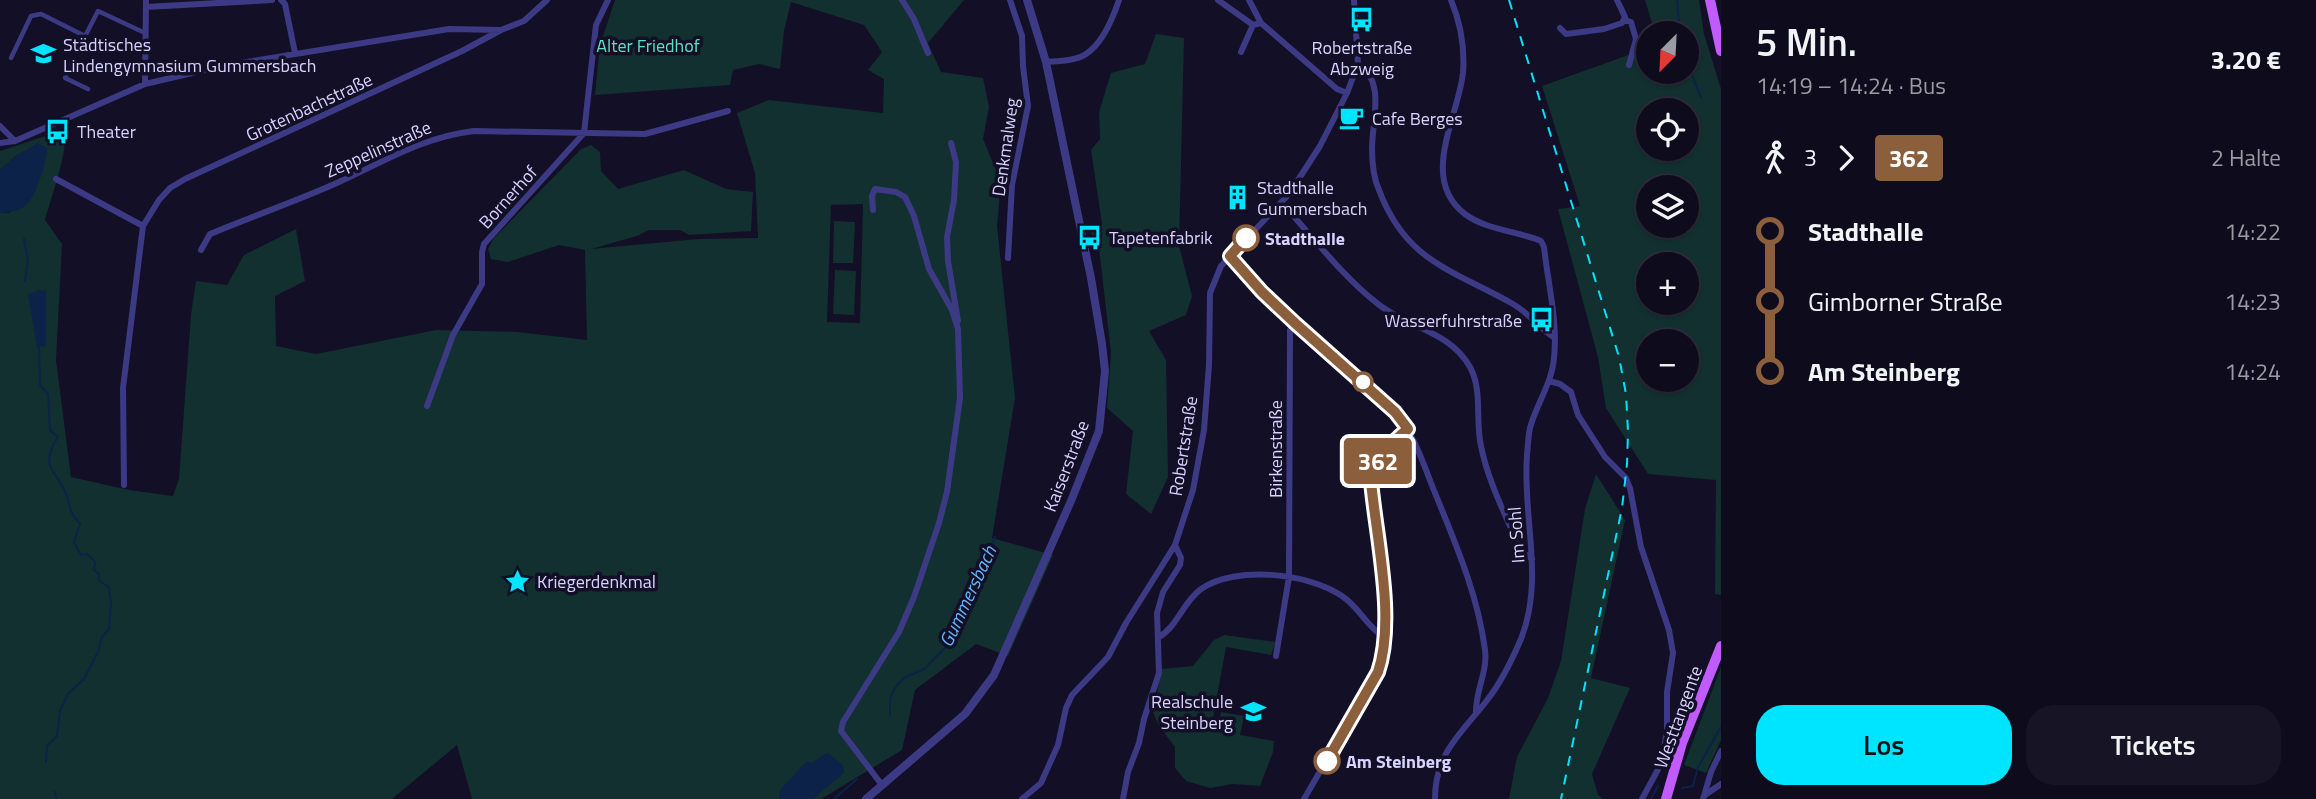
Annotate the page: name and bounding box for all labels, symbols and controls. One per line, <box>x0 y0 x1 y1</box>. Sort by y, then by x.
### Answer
bus stop icon: Robertstraße Abzweig <box>1348 6 1376 34</box>
text: 5 Min. <box>1756 13 1857 71</box>
north arrow <box>1636 21 1699 84</box>
map controls <box>1636 21 1699 392</box>
place label: Städtisches Lindengymnasium Gummersbach <box>63 31 317 79</box>
park label: Alter Friedhof <box>596 32 700 59</box>
place label: Robertstraße Abzweig <box>1312 34 1412 82</box>
school or university icon: Städtisches Lindengymnasium Gummersbach <box>29 40 57 68</box>
text: 3.20 € <box>2210 40 2281 79</box>
street label: Grotenbachstraße <box>241 66 377 148</box>
text: 14:19 – 14:24 · Bus <box>1756 68 1946 103</box>
street label: Denkmalweg <box>985 96 1025 198</box>
button: locate <box>1636 98 1699 161</box>
cafe icon: Cafe Berges <box>1338 104 1366 132</box>
place label: Cafe Berges <box>1372 105 1463 132</box>
street label: Zeppelinstraße <box>321 114 435 184</box>
bus stop icon: Theater <box>43 117 71 145</box>
place label: Theater <box>77 118 136 145</box>
icon: walk <box>1756 139 1794 177</box>
icon: forward <box>1827 139 1865 177</box>
text: 3 <box>1804 140 1817 175</box>
text: 362 <box>1889 140 1929 176</box>
text: 2 Halte <box>2211 140 2281 175</box>
street label: Bornerhof <box>472 159 544 235</box>
place label: Stadthalle Gummersbach <box>1257 174 1367 222</box>
button: layers <box>1636 175 1699 238</box>
building icon: Stadthalle Gummersbach <box>1223 183 1251 211</box>
text: Stadthalle <box>1808 212 1923 251</box>
text: 14:22 <box>2224 214 2281 249</box>
bus stop icon: Tapetenfabrik <box>1075 223 1103 251</box>
place label: Tapetenfabrik <box>1109 224 1213 251</box>
marker: Stadthalle <box>1233 225 1259 251</box>
place label: Stadthalle <box>1265 225 1345 252</box>
button: + <box>1636 252 1699 315</box>
text: Gimborner Straße <box>1808 282 2003 321</box>
text: 14:23 <box>2224 284 2281 319</box>
bus stop icon: Wasserfuhrstraße <box>1528 306 1556 334</box>
place label: Wasserfuhrstraße <box>1384 307 1522 334</box>
button: − <box>1636 329 1699 392</box>
text: Am Steinberg <box>1808 352 1960 391</box>
text: 14:24 <box>2224 354 2281 389</box>
unlabelled marker <box>1353 372 1373 392</box>
street label: Robertstraße <box>1162 394 1204 498</box>
street label: Birkenstraße <box>1262 400 1289 498</box>
street label: Kaiserstraße <box>1036 416 1096 516</box>
line badge: 362 <box>1338 438 1418 484</box>
text: 362 <box>1358 443 1398 479</box>
street label: Im Sohl <box>1501 506 1531 564</box>
water label: Gummersbach <box>931 540 1003 651</box>
place icon: Kriegerdenkmal <box>503 567 531 595</box>
place label: Kriegerdenkmal <box>537 568 656 595</box>
street label: Westtangente <box>1647 662 1709 772</box>
place label: Realschule Steinberg <box>1151 688 1233 736</box>
school or university icon: Realschule Steinberg <box>1239 697 1267 725</box>
button: Los <box>1756 705 2012 785</box>
button: Tickets <box>2026 705 2281 785</box>
marker: Am Steinberg <box>1314 748 1340 774</box>
place label: Am Steinberg <box>1346 748 1452 775</box>

